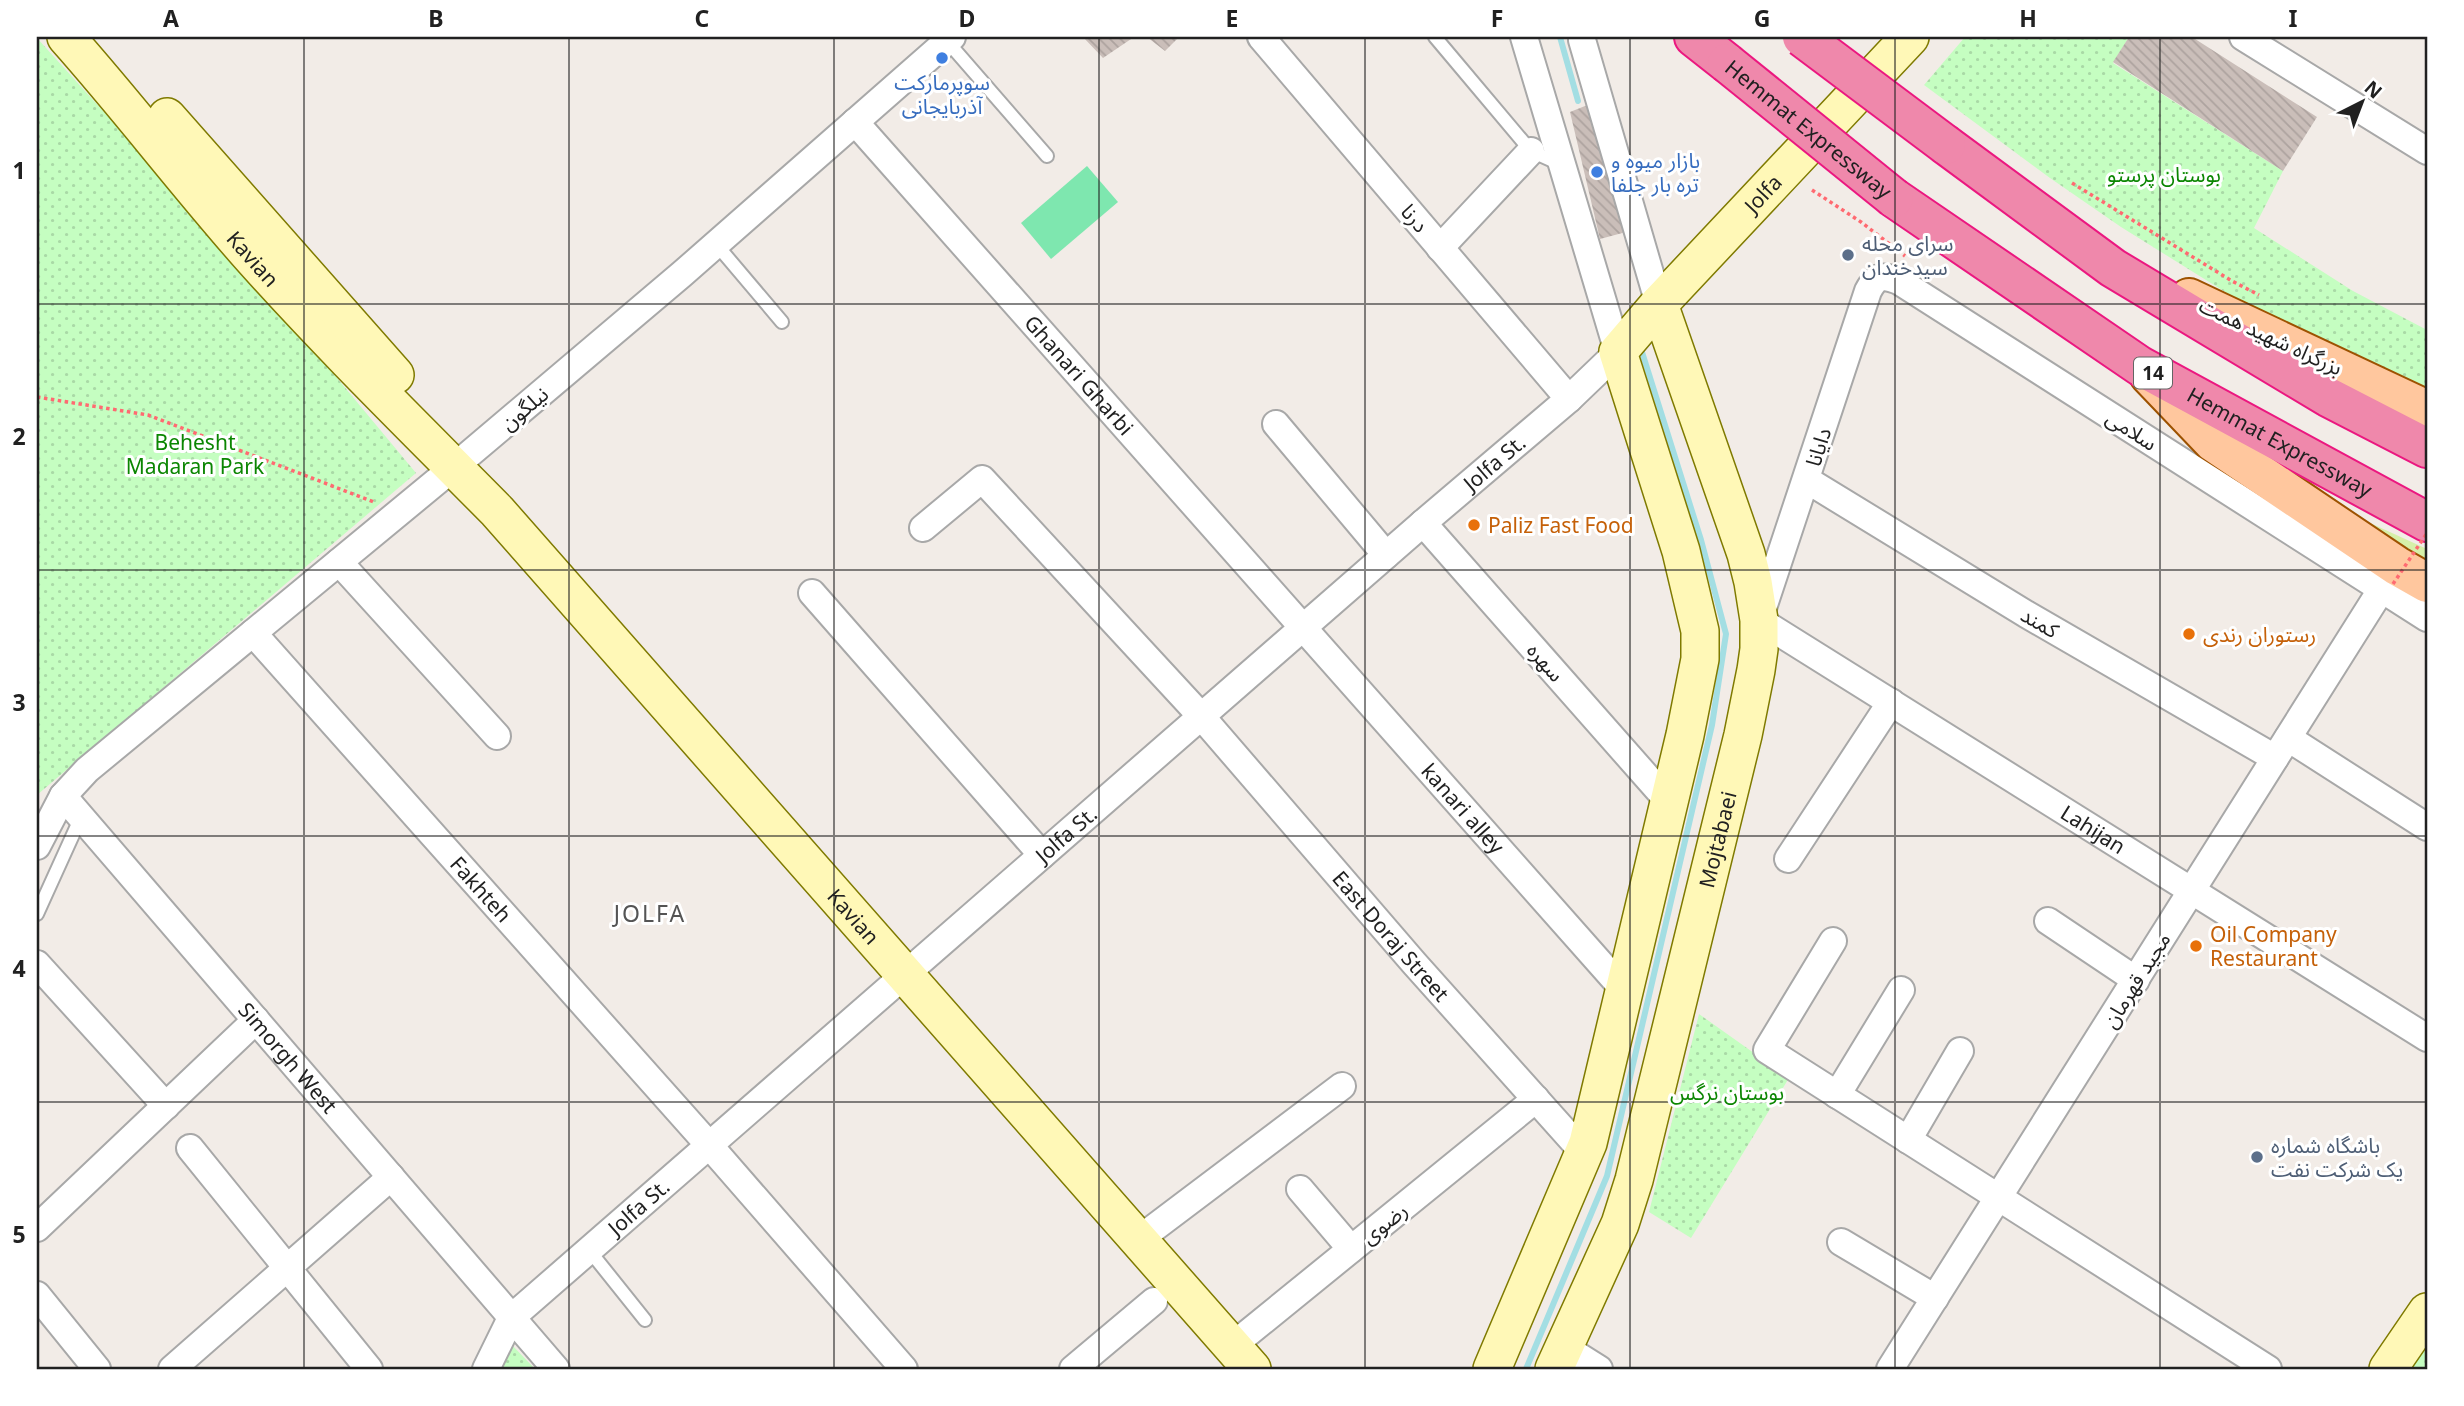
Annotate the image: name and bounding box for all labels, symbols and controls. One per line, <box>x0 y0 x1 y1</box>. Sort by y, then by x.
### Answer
text: A <box>163 2 179 34</box>
text: B <box>428 2 444 34</box>
text: C <box>695 2 710 34</box>
text: D <box>959 2 975 34</box>
text: E <box>1226 2 1238 34</box>
text: F <box>1491 2 1503 34</box>
text: G <box>1754 2 1770 34</box>
text: H <box>2019 2 2037 34</box>
text: I <box>2289 2 2298 34</box>
marker: سوپرمارکت آذربایجانی <box>934 50 950 66</box>
street label: Hemmat Expressway <box>1720 53 1898 205</box>
north arrow <box>2328 66 2398 136</box>
place label: سوپرمارکت آذربایجانی <box>894 68 990 120</box>
text: N <box>2359 75 2388 104</box>
place label: بازار میوه و تره بار جلفا <box>1611 146 1700 198</box>
text: 1 <box>12 154 26 186</box>
park label: بوستان پرستو <box>2107 160 2221 188</box>
marker: بازار میوه و تره بار جلفا <box>1589 164 1605 180</box>
street label: Jolfa <box>1737 168 1788 220</box>
street label: درنا <box>1395 198 1435 238</box>
street label: Kavian <box>221 225 285 293</box>
place label: سرای محله سیدخندان <box>1862 229 1954 281</box>
marker: سرای محله سیدخندان <box>1840 247 1856 263</box>
street label: بزرگراه شهید همت <box>2195 291 2347 381</box>
street label: Ghanari Gharbi <box>1018 309 1140 441</box>
road number: 14 <box>2134 358 2172 388</box>
street label: نیلگون <box>494 380 554 436</box>
street label: Hemmat Expressway <box>2182 380 2377 504</box>
street label: سلامی <box>2101 403 2163 457</box>
text: 2 <box>12 420 26 452</box>
street label: دایانا <box>1799 424 1837 470</box>
park label: Behesht Madaran Park <box>126 428 265 480</box>
street label: Jolfa St. <box>1456 428 1531 498</box>
place label: Paliz Fast Food <box>1488 511 1634 539</box>
marker: Paliz Fast Food <box>1466 517 1482 533</box>
street label: کمند <box>2016 600 2064 644</box>
place label: رستوران رندی <box>2203 620 2316 648</box>
marker: رستوران رندی <box>2181 626 2197 642</box>
street label: سهره <box>1521 637 1571 687</box>
text: 3 <box>12 686 26 718</box>
street label: kanari alley <box>1415 757 1511 860</box>
street label: Mojtabaei <box>1692 788 1743 891</box>
street label: Lahijan <box>2056 798 2131 860</box>
street label: Jolfa St. <box>1028 800 1103 870</box>
street label: Fakhteh <box>444 850 518 928</box>
street label: East Doraj Street <box>1327 865 1456 1007</box>
street label: Kavian <box>821 882 886 950</box>
district label: JOLFA <box>612 897 686 929</box>
place label: Oil Company Restaurant <box>2210 920 2337 972</box>
street label: مجید قهرمان <box>2096 927 2176 1033</box>
marker: Oil Company Restaurant <box>2188 938 2204 954</box>
text: 4 <box>12 952 26 984</box>
street label: Simorgh West <box>232 996 344 1119</box>
park label: بوستان نرگس <box>1670 1078 1784 1106</box>
place label: باشگاه شماره یک شرکت نفت <box>2271 1131 2403 1183</box>
marker: باشگاه شماره یک شرکت نفت <box>2249 1149 2265 1165</box>
street label: Jolfa St. <box>600 1172 675 1243</box>
street label: رضوی <box>1355 1196 1413 1250</box>
text: 5 <box>12 1218 26 1250</box>

